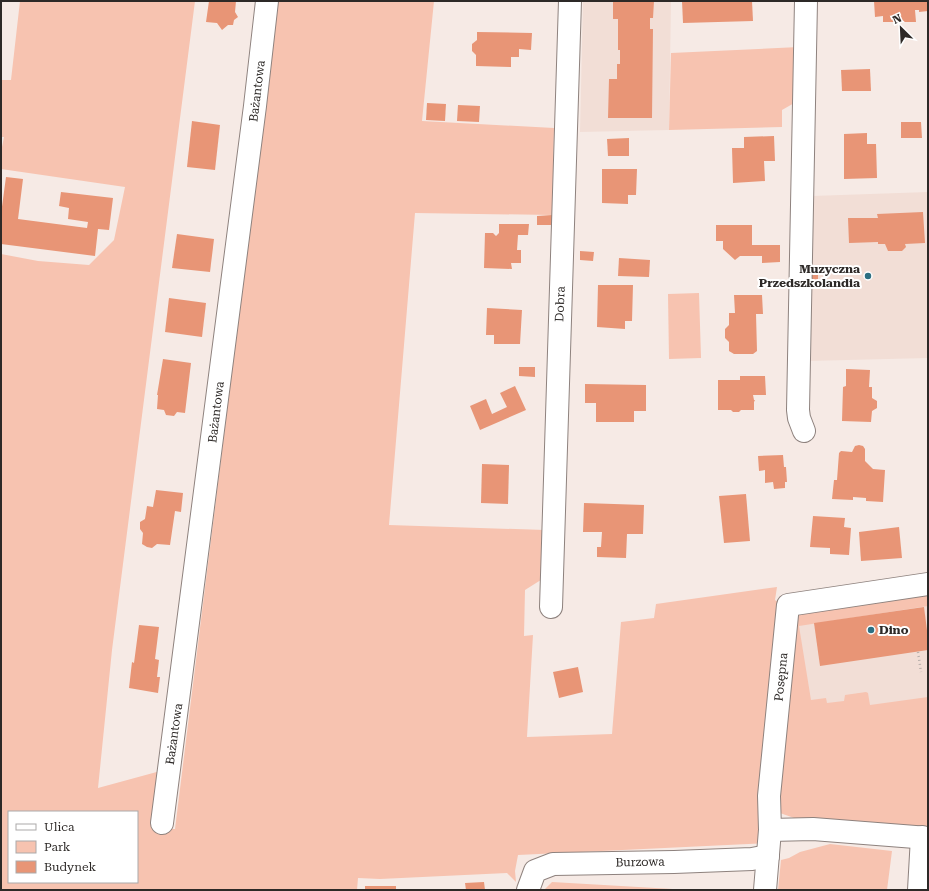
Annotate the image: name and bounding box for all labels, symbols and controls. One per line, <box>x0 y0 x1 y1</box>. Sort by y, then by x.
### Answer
north arrow <box>881 8 921 48</box>
text: N <box>891 11 904 27</box>
street label: Bażantowa <box>246 59 268 123</box>
place label: Muzyczna Przedszkolandia <box>759 262 860 290</box>
marker: Muzyczna Przedszkolandia <box>863 271 873 281</box>
street label: Dobra <box>552 285 568 322</box>
street label: Bażantowa <box>205 380 227 444</box>
place label: Dino <box>879 623 909 637</box>
marker: Dino <box>866 625 876 635</box>
street label: Posępna <box>771 651 791 702</box>
street label: Bażantowa <box>163 702 185 766</box>
legend <box>8 811 138 883</box>
text: Ulica <box>44 820 75 834</box>
text: Park <box>44 840 71 854</box>
street label: Burzowa <box>615 855 665 869</box>
text: Budynek <box>44 860 96 874</box>

